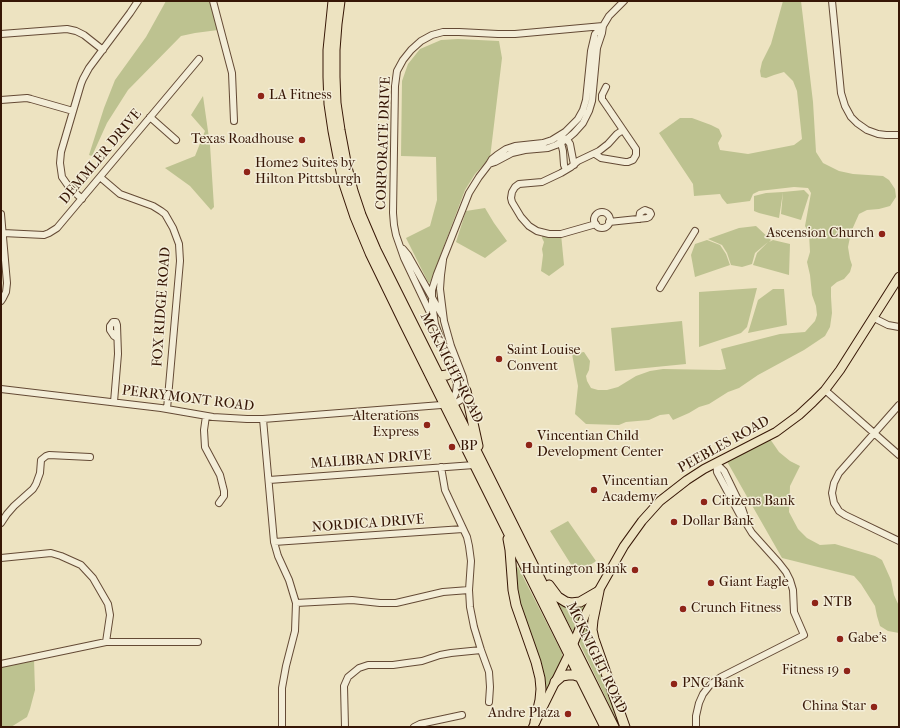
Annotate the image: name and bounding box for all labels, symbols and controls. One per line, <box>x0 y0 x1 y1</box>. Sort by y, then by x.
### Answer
street label: CORPORATE DRIVE <box>373 76 395 210</box>
place label: LA Fitness <box>269 88 332 104</box>
marker: LA Fitness <box>256 91 266 101</box>
street label: DEMMLER DRIVE <box>56 106 146 208</box>
place label: Texas Roadhouse <box>191 132 294 148</box>
marker: Texas Roadhouse <box>297 135 307 145</box>
place label: Home2 Suites by Hilton Pittsburgh <box>255 156 361 188</box>
marker: Home2 Suites by Hilton Pittsburgh <box>242 167 252 177</box>
place label: Ascension Church <box>766 226 874 242</box>
marker: Ascension Church <box>877 229 887 239</box>
street label: FOX RIDGE ROAD <box>149 246 175 368</box>
street label: MCKNIGHT ROAD <box>416 310 486 426</box>
place label: Saint Louise Convent <box>507 343 580 376</box>
marker: Saint Louise Convent <box>494 354 504 364</box>
street label: PERRYMONT ROAD <box>121 383 255 415</box>
place label: Alterations Express <box>352 409 419 442</box>
street label: PEEBLES ROAD <box>675 413 773 477</box>
marker: Alterations Express <box>422 420 432 430</box>
place label: Vincentian Child Development Center <box>537 429 663 462</box>
place label: BP <box>460 439 477 455</box>
marker: Vincentian Child Development Center <box>524 440 534 450</box>
marker: BP <box>447 442 457 452</box>
street label: MALIBRAN DRIVE <box>310 447 432 473</box>
place label: Vincentian Academy <box>602 474 668 506</box>
marker: Vincentian Academy <box>589 485 599 495</box>
place label: Citizens Bank <box>712 494 795 510</box>
marker: Citizens Bank <box>699 497 709 507</box>
street label: NORDICA DRIVE <box>311 512 425 536</box>
place label: Dollar Bank <box>682 514 754 530</box>
marker: Dollar Bank <box>669 517 679 527</box>
place label: Huntington Bank <box>521 562 627 578</box>
marker: Huntington Bank <box>630 565 640 575</box>
place label: Giant Eagle <box>719 575 789 591</box>
marker: Giant Eagle <box>706 578 716 588</box>
place label: NTB <box>823 595 852 611</box>
marker: NTB <box>810 598 820 608</box>
street label: MCKNIGHT ROAD <box>562 600 630 716</box>
place label: Crunch Fitness <box>691 601 781 617</box>
marker: Crunch Fitness <box>678 604 688 614</box>
place label: Gabe's <box>848 631 887 647</box>
marker: Gabe's <box>835 634 845 644</box>
place label: Fitness 19 <box>782 663 839 679</box>
marker: Fitness 19 <box>842 666 852 676</box>
place label: PNC Bank <box>682 676 744 692</box>
marker: PNC Bank <box>669 679 679 689</box>
place label: China Star <box>802 699 866 715</box>
marker: China Star <box>869 702 879 712</box>
place label: Andre Plaza <box>488 706 560 722</box>
marker: Andre Plaza <box>563 709 573 719</box>

